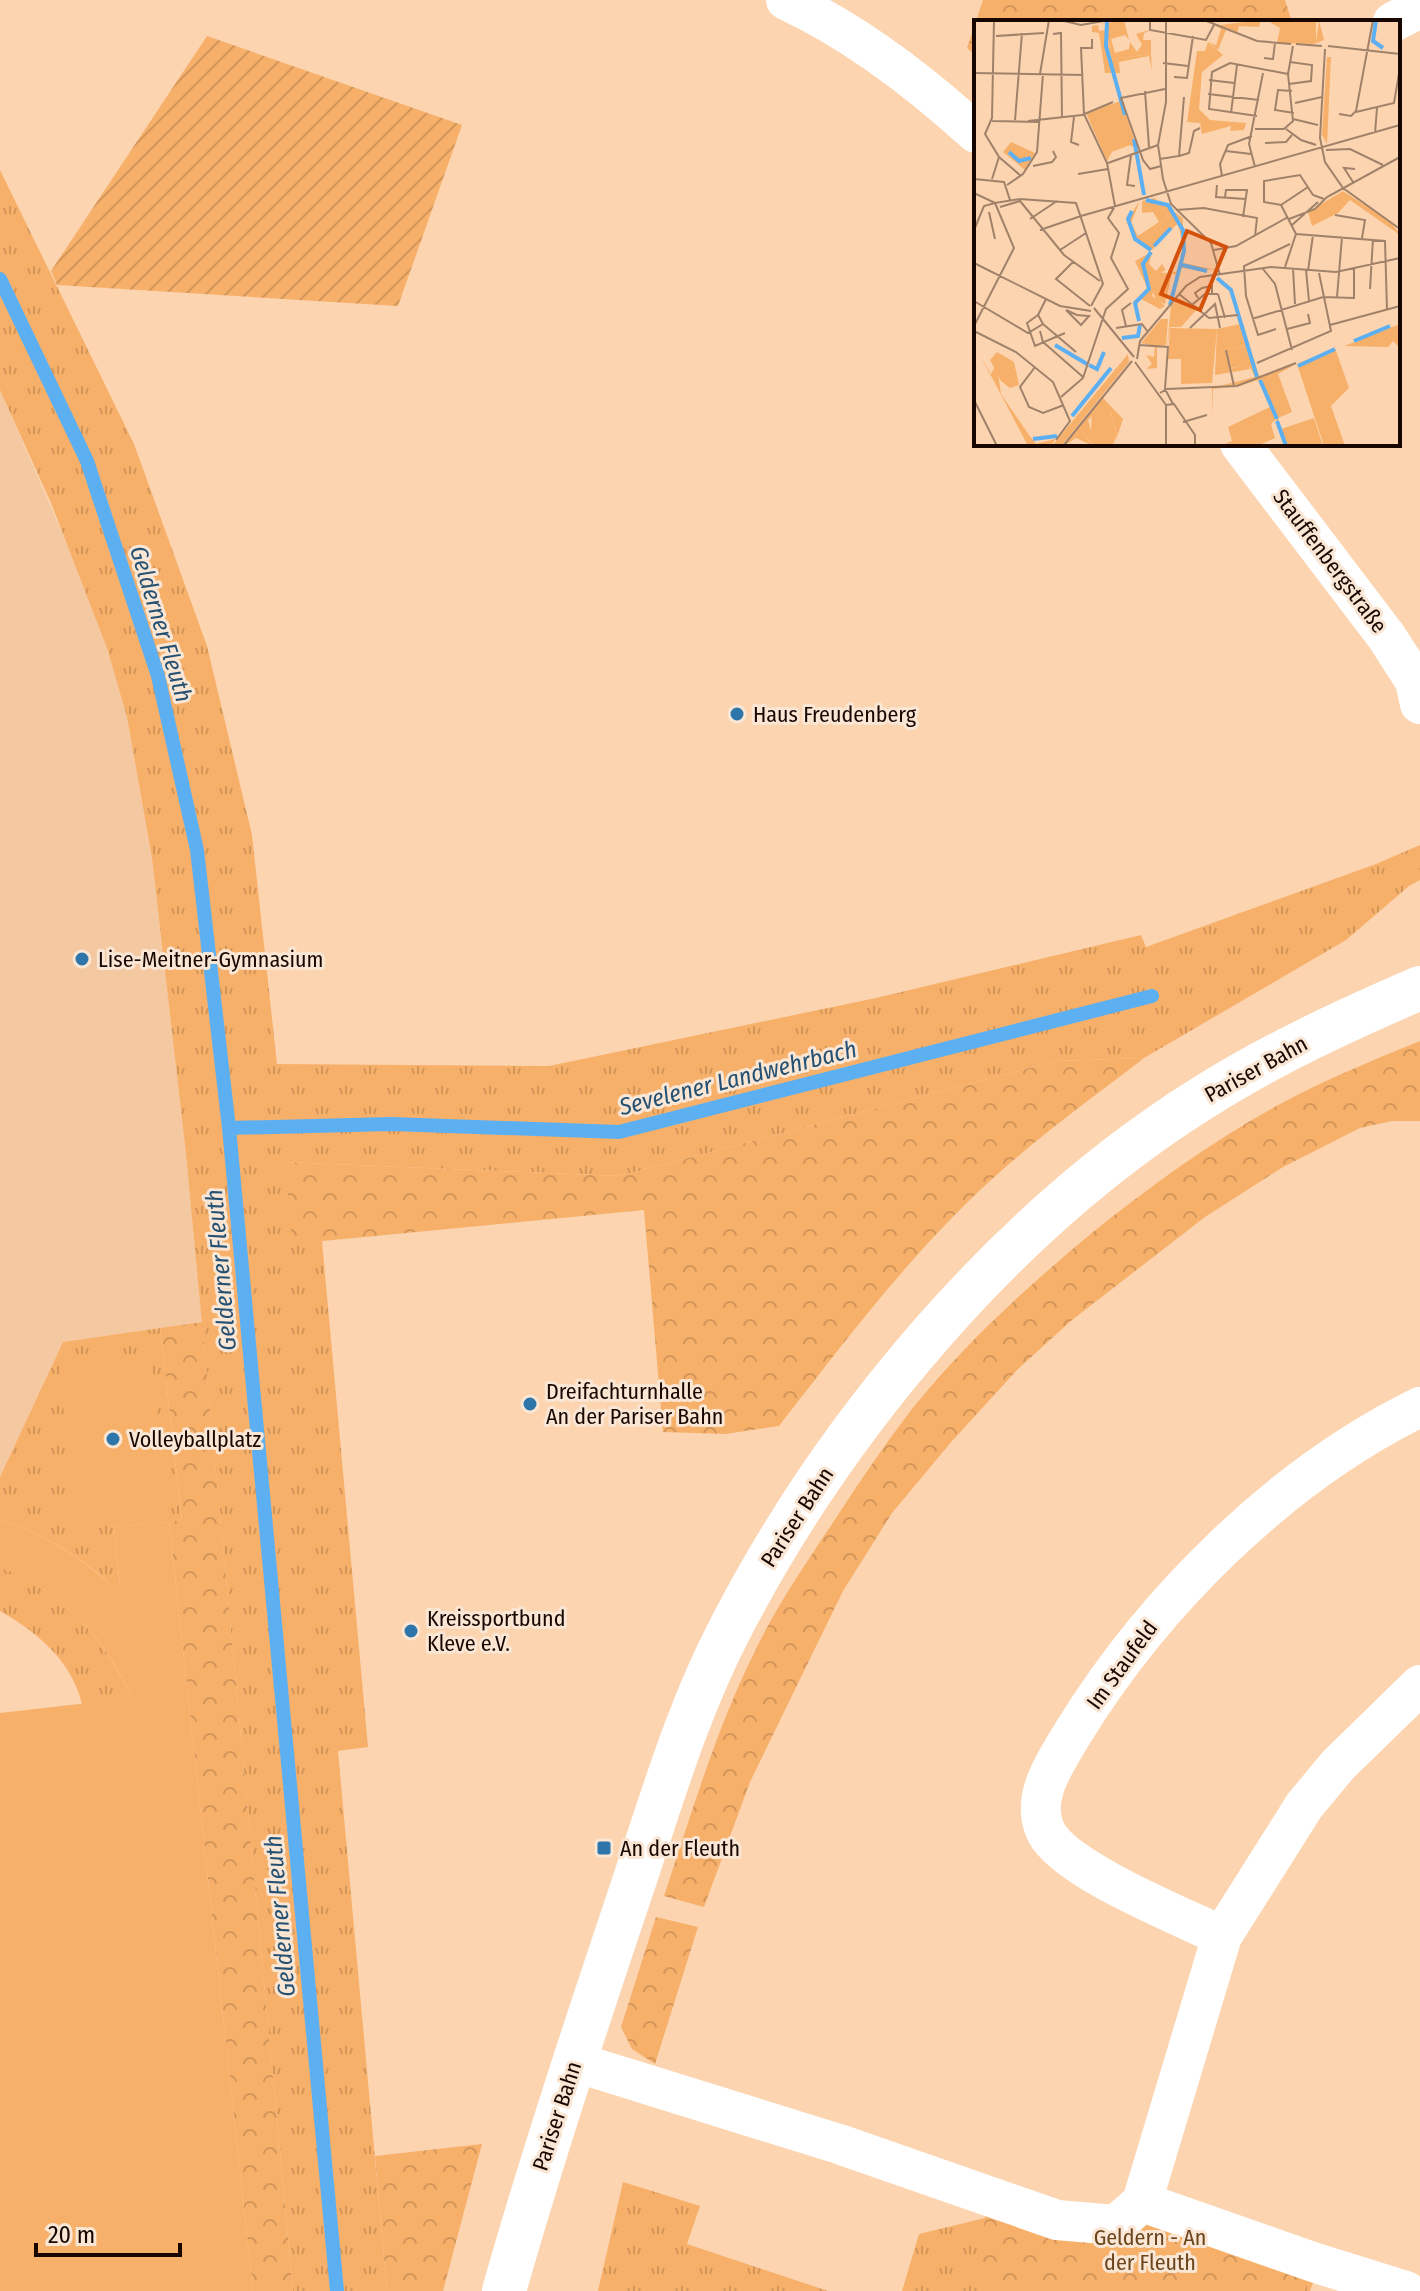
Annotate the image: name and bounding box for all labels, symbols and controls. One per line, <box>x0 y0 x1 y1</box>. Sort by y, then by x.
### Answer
inset map <box>974 20 1400 446</box>
street label: Stauffenbergstraße <box>1267 484 1393 638</box>
water label: Gelderner Fleuth <box>124 542 198 706</box>
place label: Haus Freudenberg <box>753 701 917 728</box>
marker: Haus Freudenberg <box>728 705 746 723</box>
place label: Lise-Meitner-Gymnasium <box>98 946 323 973</box>
marker: Lise-Meitner-Gymnasium <box>73 950 91 968</box>
street label: Pariser Bahn <box>1200 1030 1312 1108</box>
water label: Sevelener Landwehrbach <box>615 1035 860 1121</box>
water label: Gelderner Fleuth <box>200 1188 242 1352</box>
place label: Dreifachturnhalle An der Pariser Bahn <box>546 1378 723 1430</box>
marker: Dreifachturnhalle An der Pariser Bahn <box>521 1395 539 1413</box>
place label: Volleyballplatz <box>129 1426 261 1453</box>
marker: Volleyballplatz <box>104 1430 122 1448</box>
street label: Pariser Bahn <box>755 1462 839 1572</box>
place label: Kreissportbund Kleve e.V. <box>427 1605 565 1657</box>
street label: Im Staufeld <box>1081 1615 1163 1715</box>
marker: Kreissportbund Kleve e.V. <box>402 1622 420 1640</box>
water label: Gelderner Fleuth <box>259 1834 301 1998</box>
place label: An der Fleuth <box>620 1835 740 1862</box>
marker: An der Fleuth <box>595 1839 613 1857</box>
street label: Pariser Bahn <box>527 2058 587 2174</box>
scale bar <box>36 2207 180 2257</box>
text: 20 m <box>48 2221 95 2249</box>
park label: Geldern - An der Fleuth <box>1094 2224 1206 2276</box>

